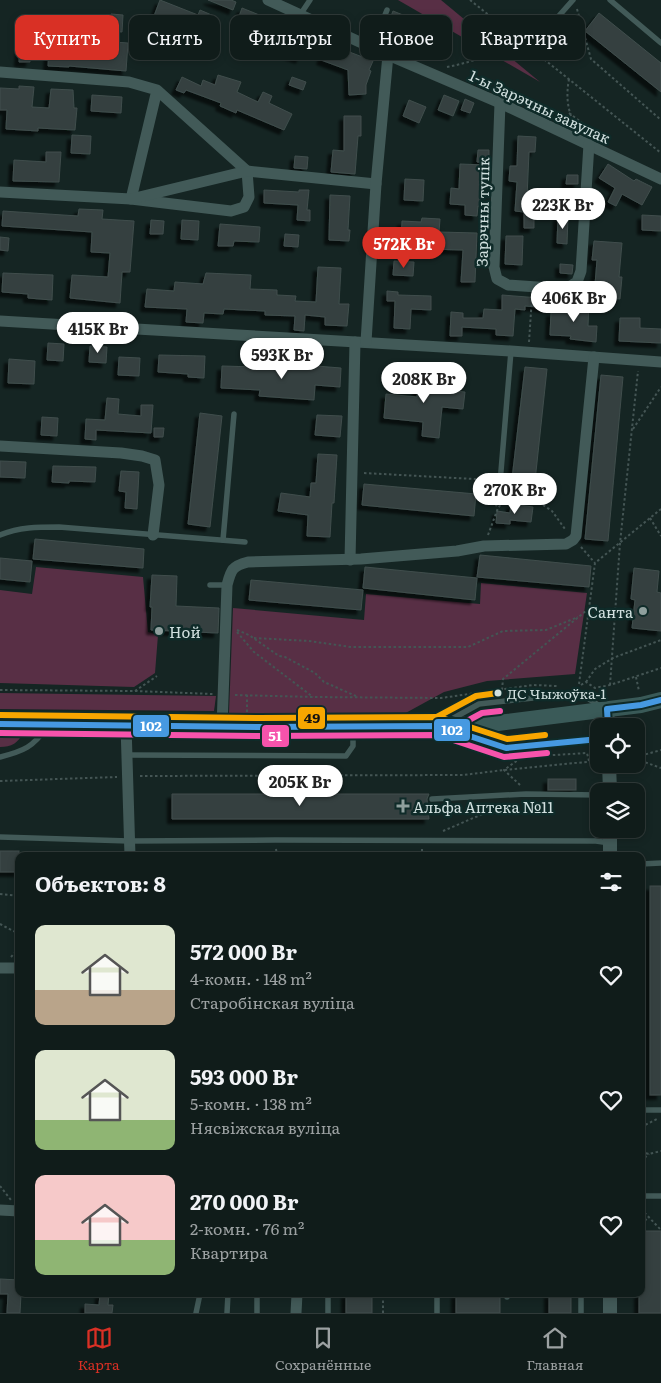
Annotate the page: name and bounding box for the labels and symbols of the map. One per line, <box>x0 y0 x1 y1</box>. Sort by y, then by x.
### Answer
street label: 1-ы Зарэчны завулак <box>466 63 615 149</box>
street label: Зарэчны тупік <box>470 157 494 267</box>
pin: 223K Br <box>517 188 609 230</box>
pin: 572K Br <box>358 226 450 269</box>
pin: 406K Br <box>528 280 620 323</box>
pin: 415K Br <box>52 312 144 354</box>
pin: 593K Br <box>236 338 328 380</box>
pin: 208K Br <box>378 362 470 404</box>
pin: 270K Br <box>469 472 561 515</box>
place label: Санта <box>588 600 634 623</box>
marker: Санта <box>637 605 649 617</box>
place label: Ной <box>169 620 201 643</box>
marker: Ной <box>153 625 165 637</box>
place label: ДС Чыжоўка-1 <box>507 683 606 703</box>
marker: ДС Чыжоўка-1 <box>493 688 503 698</box>
line badge: 49 <box>297 706 326 730</box>
text: 49 <box>304 707 320 727</box>
line badge: 102 <box>132 714 170 738</box>
text: 102 <box>140 715 162 735</box>
line badge: 102 <box>433 718 471 742</box>
text: 102 <box>441 719 463 739</box>
line badge: 51 <box>261 724 290 748</box>
text: 51 <box>268 725 282 745</box>
pin: 205K Br <box>254 764 346 807</box>
place label: Альфа Аптека №11 <box>413 795 554 818</box>
marker: Альфа Аптека №11 <box>397 800 409 812</box>

